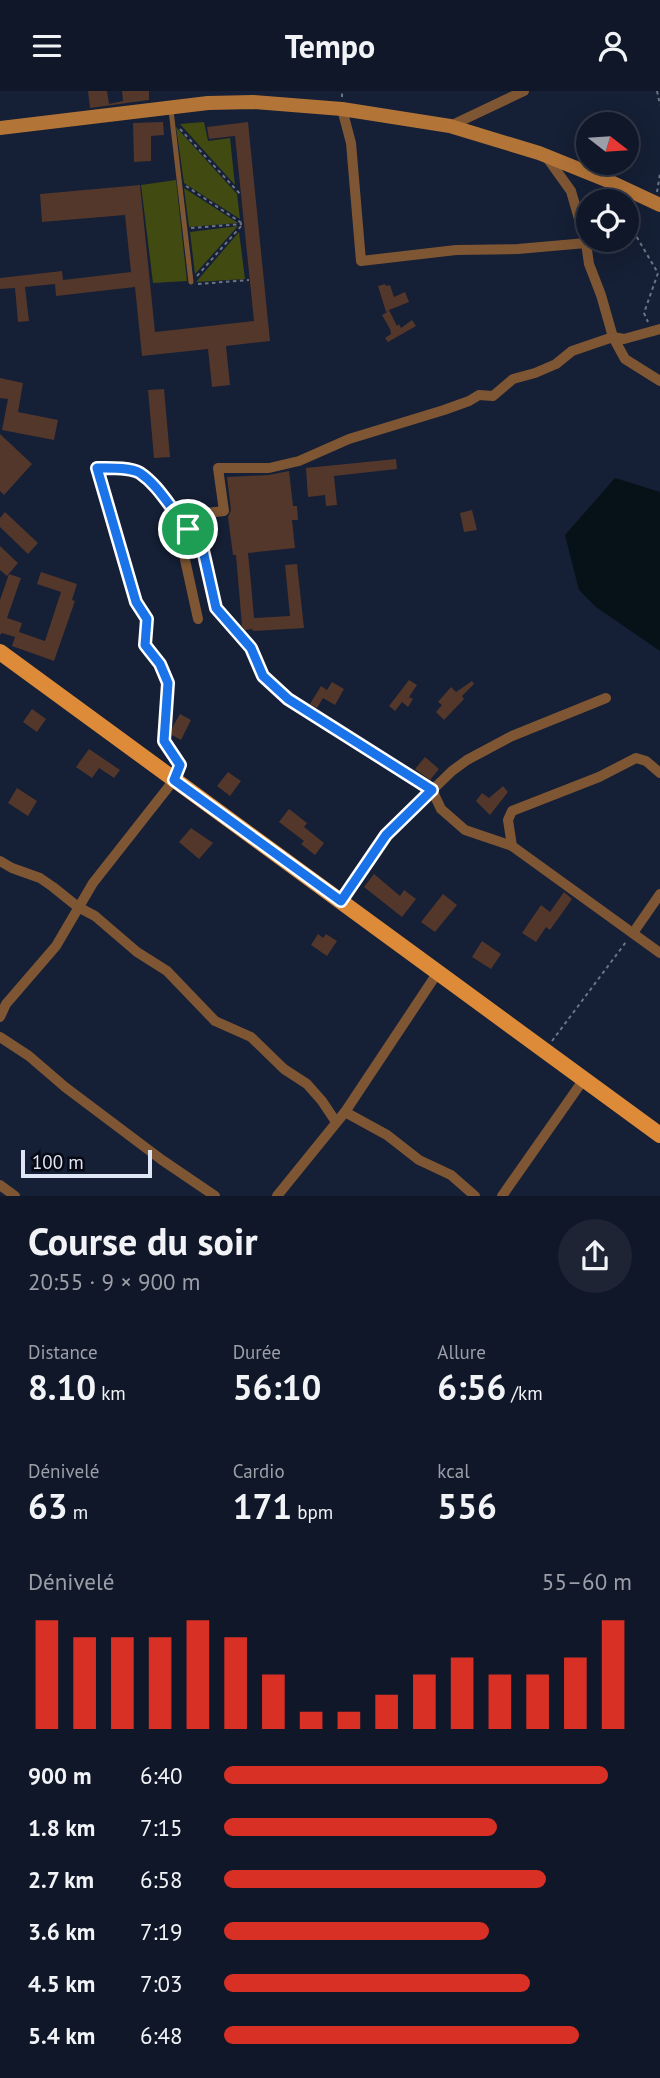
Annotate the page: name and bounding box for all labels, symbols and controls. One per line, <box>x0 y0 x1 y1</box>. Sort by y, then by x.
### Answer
text: Tempo <box>285 25 375 67</box>
icon: menu <box>28 27 66 65</box>
icon: person <box>594 27 632 65</box>
north arrow <box>576 112 639 175</box>
map controls <box>576 112 639 252</box>
button: locate <box>576 189 639 252</box>
pin <box>158 499 218 559</box>
icon: arrive <box>169 510 207 548</box>
scale bar <box>21 1147 152 1179</box>
text: 100 m <box>32 1150 84 1174</box>
text: Course du soir <box>28 1216 258 1265</box>
button: share <box>558 1219 632 1293</box>
text: 20:55 · 9 × 900 m <box>28 1267 200 1296</box>
text: Distance <box>28 1340 98 1364</box>
text: Durée <box>233 1340 281 1364</box>
text: Allure <box>437 1340 486 1364</box>
text: 8.10 <box>28 1364 96 1410</box>
text: 56:10 <box>233 1364 321 1410</box>
text: 6:56 <box>437 1364 506 1410</box>
text: km <box>96 1381 126 1405</box>
text: /km <box>506 1381 543 1405</box>
text: Dénivelé <box>28 1459 99 1483</box>
text: Cardio <box>233 1459 285 1483</box>
text: kcal <box>437 1459 470 1483</box>
text: 63 <box>28 1483 68 1529</box>
text: 171 <box>233 1483 292 1529</box>
text: 556 <box>437 1483 497 1529</box>
text: m <box>68 1500 88 1524</box>
text: bpm <box>292 1500 333 1524</box>
text: Dénivelé <box>28 1567 114 1596</box>
text: 55–60 m <box>542 1567 632 1596</box>
text: 900 m <box>28 1761 91 1790</box>
text: 6:40 <box>140 1761 183 1790</box>
text: 1.8 km <box>28 1813 95 1842</box>
text: 7:15 <box>140 1813 183 1842</box>
text: 2.7 km <box>28 1865 94 1894</box>
text: 6:58 <box>140 1865 183 1894</box>
text: 3.6 km <box>28 1917 95 1946</box>
text: 7:19 <box>140 1917 183 1946</box>
text: 4.5 km <box>28 1969 95 1998</box>
text: 7:03 <box>140 1969 183 1998</box>
text: 5.4 km <box>28 2021 95 2050</box>
text: 6:48 <box>140 2021 183 2050</box>

